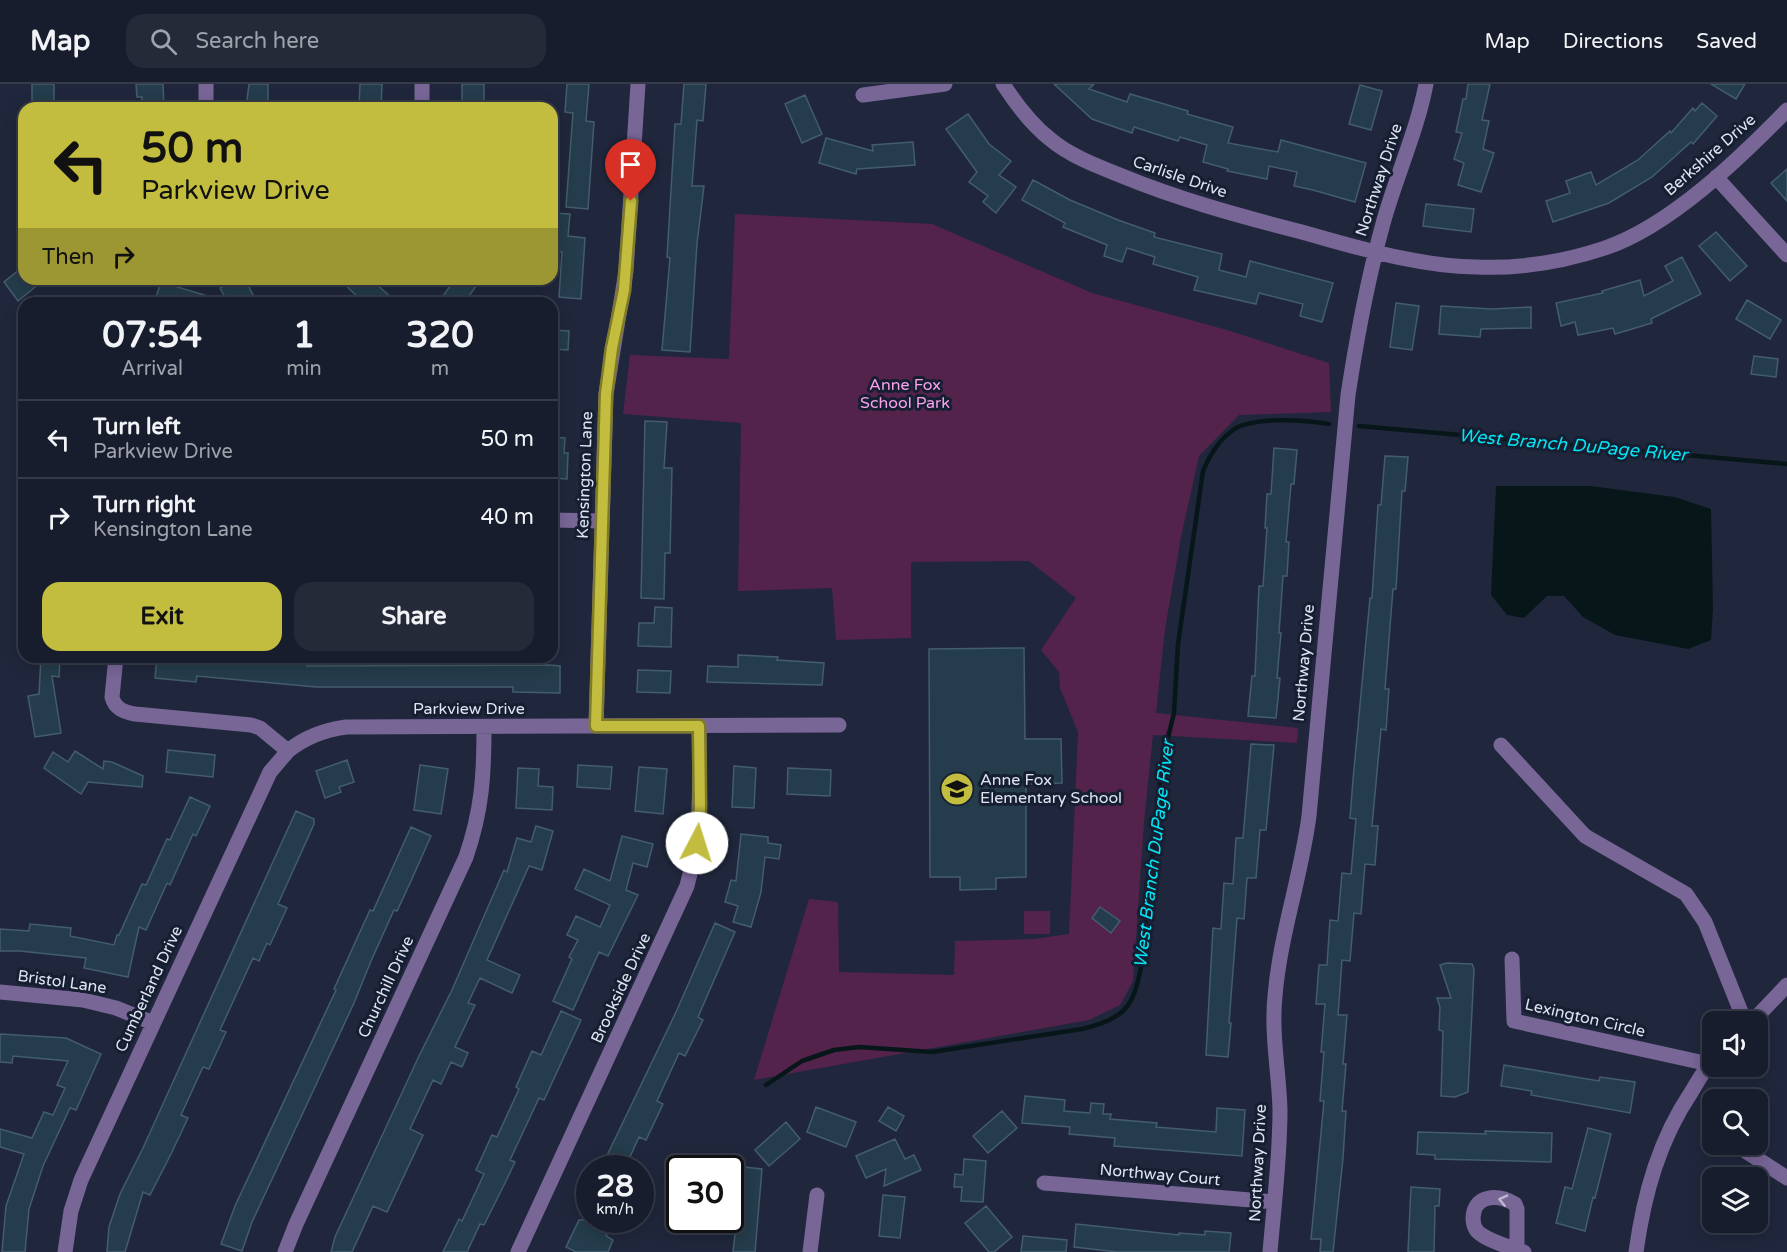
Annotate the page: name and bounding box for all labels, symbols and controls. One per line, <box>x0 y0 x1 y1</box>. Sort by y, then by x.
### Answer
search box <box>126 14 546 68</box>
text: Map <box>30 24 90 58</box>
icon: search <box>147 25 180 58</box>
text: Search here <box>195 28 319 54</box>
text: Map <box>1484 29 1530 54</box>
text: Directions <box>1563 29 1663 54</box>
text: Saved <box>1696 29 1757 54</box>
street label: Berkshire Drive <box>1660 110 1760 200</box>
street label: Northway Drive <box>1351 121 1407 239</box>
text: 50 m <box>141 123 243 174</box>
icon: left <box>42 126 120 204</box>
pin <box>605 139 656 201</box>
icon: arrive <box>614 148 647 181</box>
street label: Carlisle Drive <box>1130 152 1230 202</box>
text: Parkview Drive <box>141 174 330 207</box>
icon: right <box>107 240 140 273</box>
text: Then <box>42 244 95 270</box>
text: 07:54 <box>102 314 202 357</box>
text: 1 <box>293 314 315 357</box>
text: 320 <box>406 314 474 357</box>
text: Arrival <box>121 357 183 381</box>
text: min <box>286 357 322 381</box>
text: m <box>431 357 449 381</box>
park label: Anne Fox School Park <box>860 375 950 413</box>
street label: Kensington Lane <box>573 411 597 539</box>
text: Turn left <box>93 414 181 440</box>
icon: left <box>42 423 75 456</box>
water label: West Branch DuPage River <box>1458 424 1690 466</box>
text: 50 m <box>480 426 534 452</box>
text: Parkview Drive <box>93 440 233 464</box>
text: Turn right <box>93 492 195 518</box>
icon: right <box>42 501 75 534</box>
text: 40 m <box>480 504 534 530</box>
text: Kensington Lane <box>93 518 253 542</box>
button: Exit <box>42 582 282 651</box>
button: Share <box>294 582 534 651</box>
street label: Northway Drive <box>1289 603 1319 723</box>
street label: Parkview Drive <box>413 699 525 719</box>
water label: West Branch DuPage River <box>1129 737 1179 969</box>
place label: Anne Fox Elementary School <box>980 770 1122 808</box>
school or university icon: Anne Fox Elementary School <box>939 771 975 807</box>
position arrow <box>665 811 729 875</box>
street label: Cumberland Drive <box>111 923 187 1055</box>
street label: Brookside Drive <box>587 930 655 1046</box>
street label: Churchill Drive <box>354 933 418 1041</box>
street label: Bristol Lane <box>16 966 108 998</box>
street label: Lexington Circle <box>1523 994 1647 1042</box>
map controls <box>1702 1011 1768 1233</box>
button: sound <box>1702 1011 1768 1077</box>
button: search <box>1702 1089 1768 1155</box>
street label: Northway Drive <box>1245 1104 1271 1222</box>
speed limit sign: 30 <box>666 1155 744 1233</box>
street label: Northway Court <box>1099 1160 1221 1190</box>
button: layers <box>1702 1167 1768 1233</box>
text: 28 <box>596 1168 634 1205</box>
one-way arrow <box>1498 1195 1508 1208</box>
text: km/h <box>596 1200 634 1218</box>

